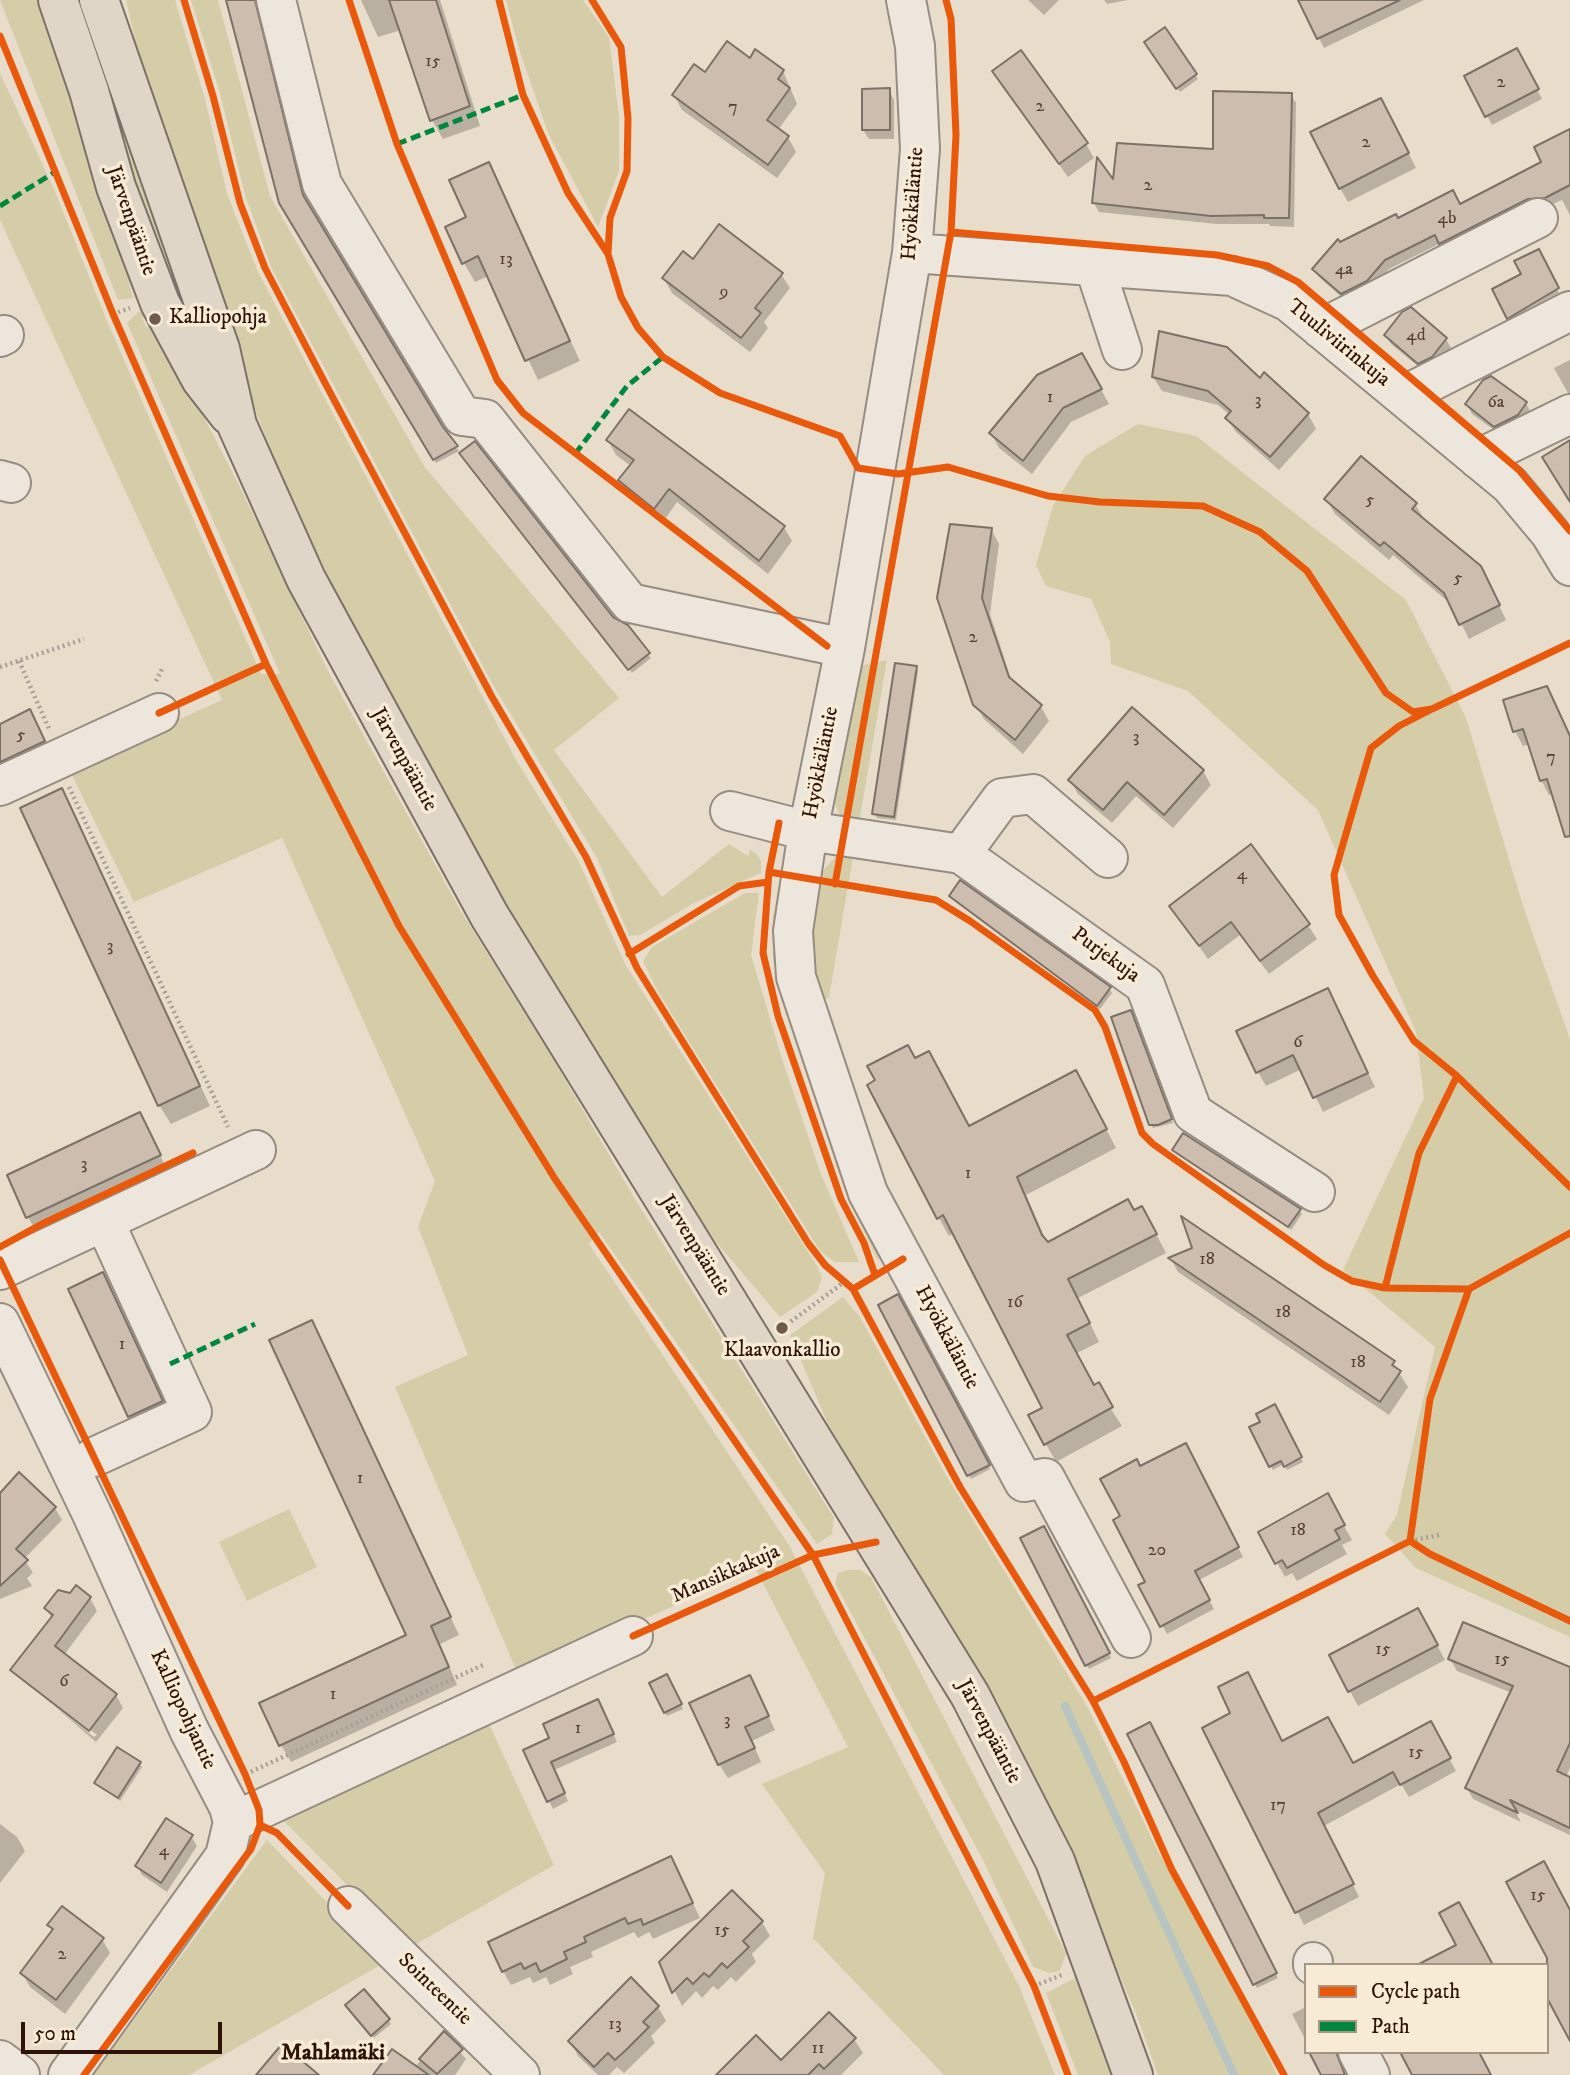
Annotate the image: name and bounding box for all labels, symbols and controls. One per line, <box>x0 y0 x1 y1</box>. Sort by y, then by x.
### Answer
house number: 15 <box>425 51 441 73</box>
house number: 2 <box>1497 72 1505 94</box>
house number: 2 <box>1036 96 1044 118</box>
house number: 7 <box>728 97 738 119</box>
house number: 2 <box>1362 132 1370 154</box>
street label: Hyökkäläntie <box>897 146 931 262</box>
street label: Järvenpääntie <box>100 163 160 279</box>
house number: 2 <box>1144 175 1152 197</box>
house number: 4b <box>1438 208 1456 230</box>
house number: 13 <box>499 249 513 271</box>
house number: 4a <box>1335 259 1353 281</box>
house number: 9 <box>720 282 728 304</box>
street label: Tuuliviirinkuja <box>1281 295 1395 393</box>
place label: Kalliopohja <box>169 306 267 332</box>
marker: Kalliopohja <box>147 311 163 327</box>
house number: 4d <box>1406 325 1426 347</box>
house number: 1 <box>1047 387 1053 409</box>
house number: 3 <box>1255 390 1261 412</box>
house number: 6a <box>1487 392 1505 414</box>
house number: 5 <box>1366 490 1374 512</box>
house number: 5 <box>1454 568 1462 590</box>
house number: 2 <box>969 627 977 649</box>
street label: Järvenpääntie <box>364 704 442 816</box>
street label: Hyökkäläntie <box>799 705 845 821</box>
house number: 5 <box>17 725 25 747</box>
house number: 3 <box>1133 727 1139 749</box>
house number: 7 <box>1546 747 1556 769</box>
house number: 4 <box>1237 864 1247 886</box>
street label: Purjekuja <box>1066 923 1144 989</box>
house number: 3 <box>107 936 113 958</box>
house number: 6 <box>1293 1032 1303 1054</box>
house number: 3 <box>81 1154 87 1176</box>
house number: 1 <box>965 1163 971 1185</box>
street label: Järvenpääntie <box>653 1191 735 1301</box>
house number: 18 <box>1199 1249 1215 1271</box>
street label: Hyökkäläntie <box>908 1282 984 1394</box>
house number: 16 <box>1007 1292 1023 1314</box>
house number: 18 <box>1275 1302 1291 1324</box>
marker: Klaavonkallio <box>774 1320 790 1336</box>
house number: 1 <box>119 1334 125 1356</box>
place label: Klaavonkallio <box>724 1339 840 1365</box>
house number: 18 <box>1350 1352 1366 1374</box>
house number: 1 <box>357 1468 363 1490</box>
house number: 18 <box>1290 1520 1306 1542</box>
street label: Mansikkakuja <box>668 1540 784 1610</box>
house number: 20 <box>1148 1540 1166 1562</box>
house number: 15 <box>1375 1639 1391 1661</box>
street label: Kalliopohjantie <box>143 1646 221 1774</box>
house number: 15 <box>1494 1649 1510 1671</box>
house number: 6 <box>59 1671 69 1693</box>
street label: Järvenpääntie <box>950 1676 1026 1788</box>
house number: 1 <box>330 1684 336 1706</box>
house number: 3 <box>724 1710 730 1732</box>
house number: 1 <box>575 1718 581 1740</box>
house number: 15 <box>1408 1742 1424 1764</box>
house number: 17 <box>1270 1795 1286 1817</box>
house number: 4 <box>159 1840 169 1862</box>
house number: 15 <box>1530 1885 1546 1907</box>
house number: 15 <box>714 1920 730 1942</box>
house number: 2 <box>58 1944 66 1966</box>
street label: Sointeentie <box>392 1949 476 2031</box>
legend <box>1304 1963 1549 2054</box>
text: Cycle path <box>1371 1979 1460 2005</box>
scale bar <box>24 2008 226 2052</box>
house number: 13 <box>608 2014 622 2036</box>
text: Path <box>1371 2014 1410 2040</box>
text: 50 m <box>34 2021 76 2047</box>
house number: 11 <box>811 2038 825 2060</box>
district label: Mahlamäki <box>281 2040 385 2068</box>

